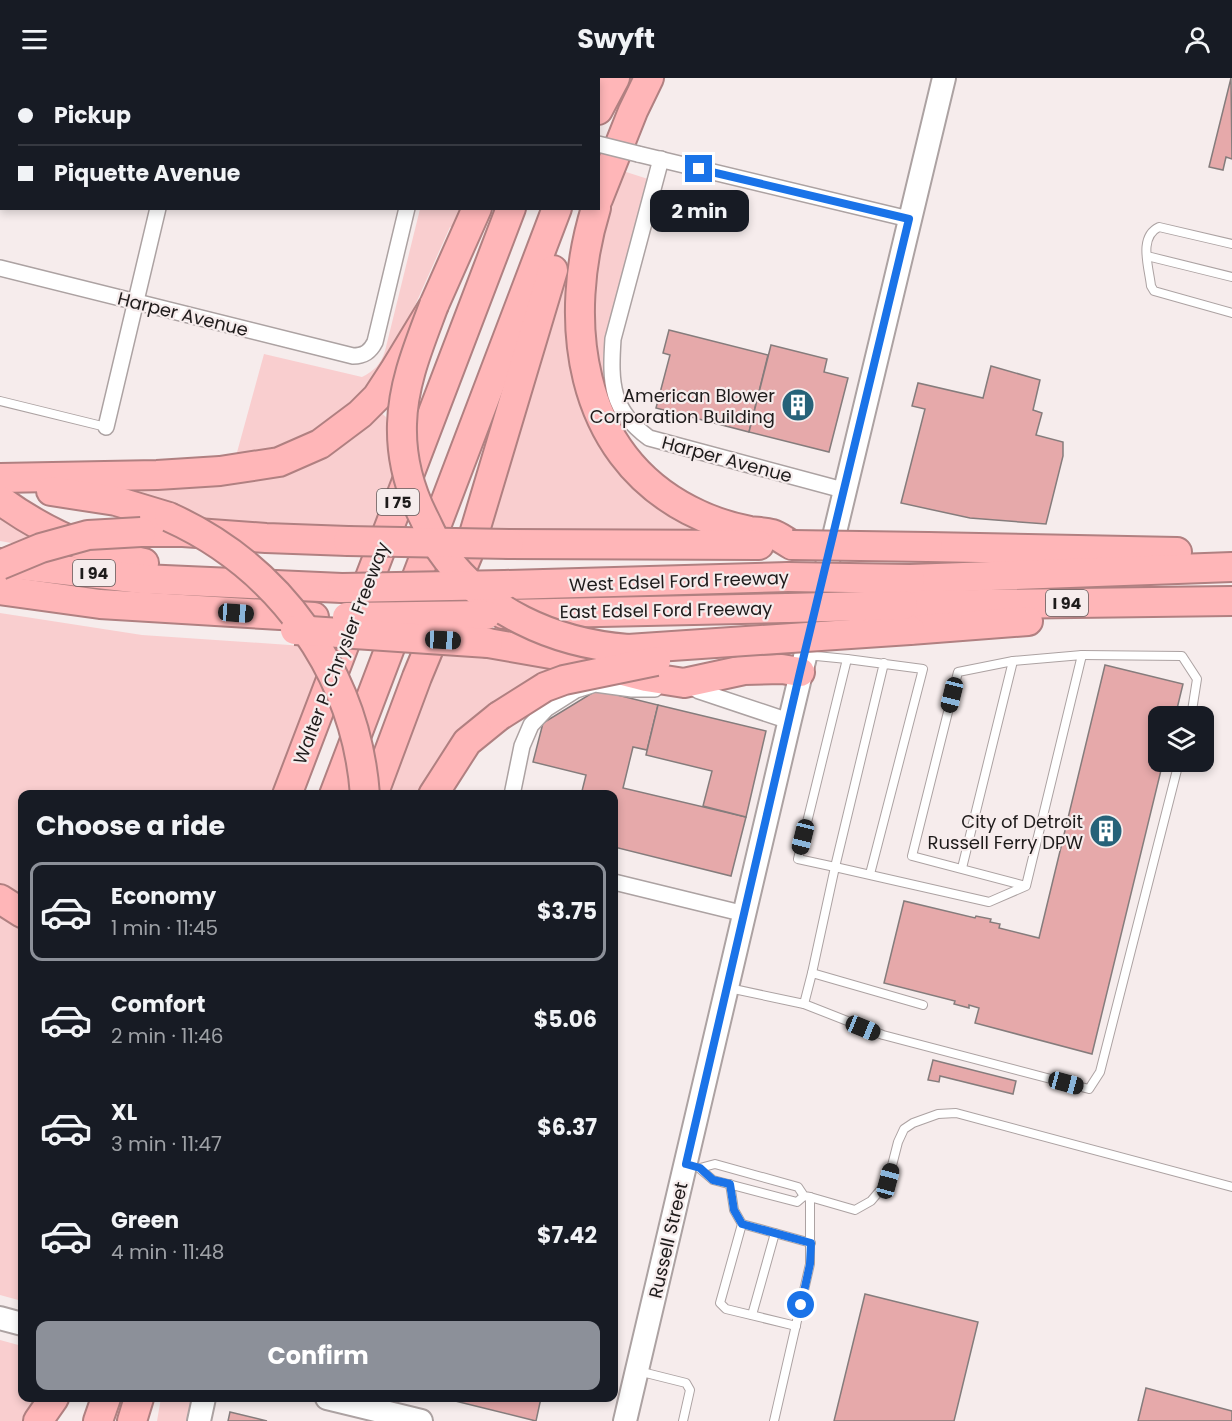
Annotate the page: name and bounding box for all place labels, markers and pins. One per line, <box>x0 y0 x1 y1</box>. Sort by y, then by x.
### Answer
place label: American Blower Corporation Building <box>590 383 775 429</box>
building icon: American Blower Corporation Building <box>780 387 816 423</box>
place label: City of Detroit Russell Ferry DPW <box>928 809 1083 855</box>
building icon: City of Detroit Russell Ferry DPW <box>1088 813 1124 849</box>

